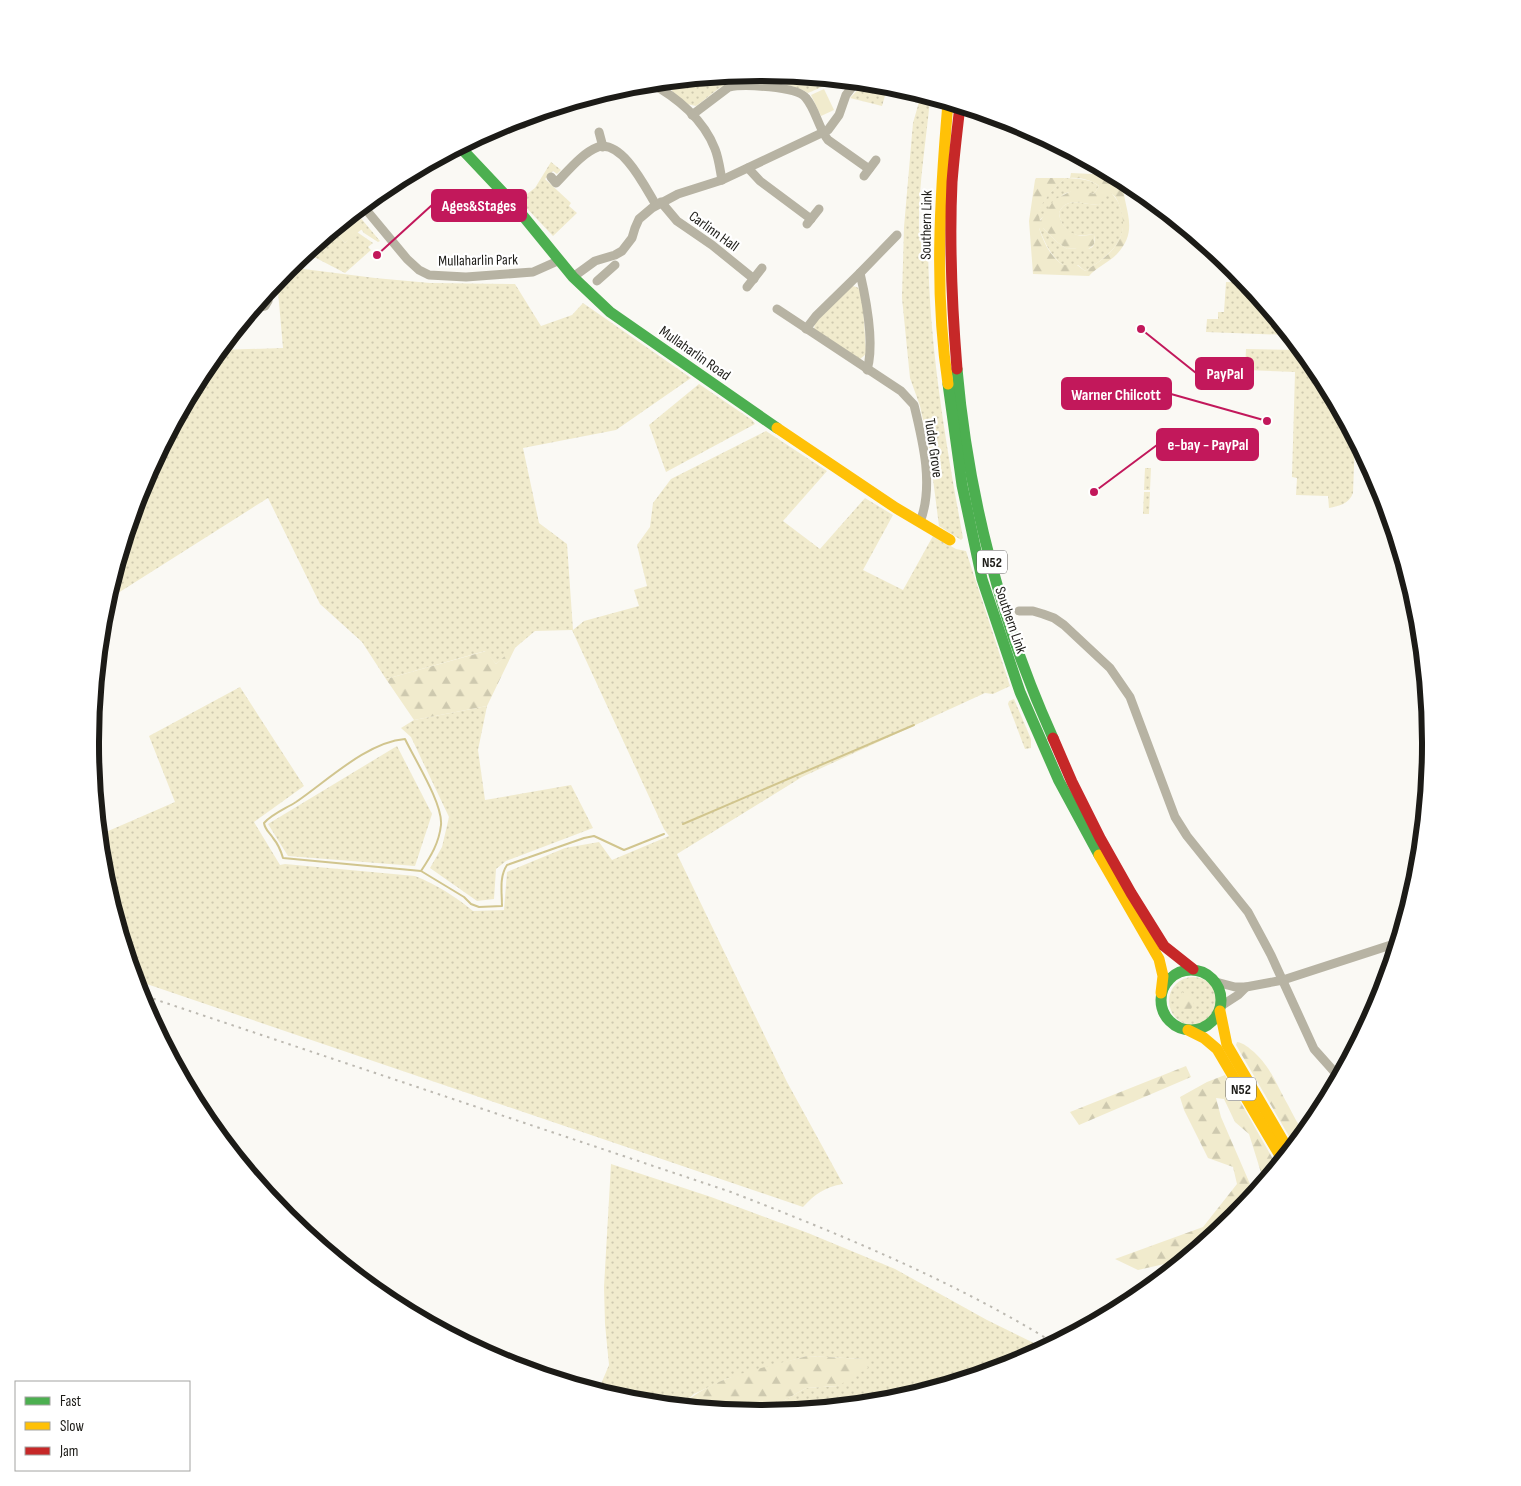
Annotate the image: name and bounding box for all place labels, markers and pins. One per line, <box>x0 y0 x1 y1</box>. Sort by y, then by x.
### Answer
callout: Ages&Stages <box>432 190 526 221</box>
callout: PayPal <box>1196 358 1253 389</box>
callout: Warner Chilcott <box>1062 378 1171 409</box>
callout: e-bay - PayPal <box>1157 429 1258 460</box>

